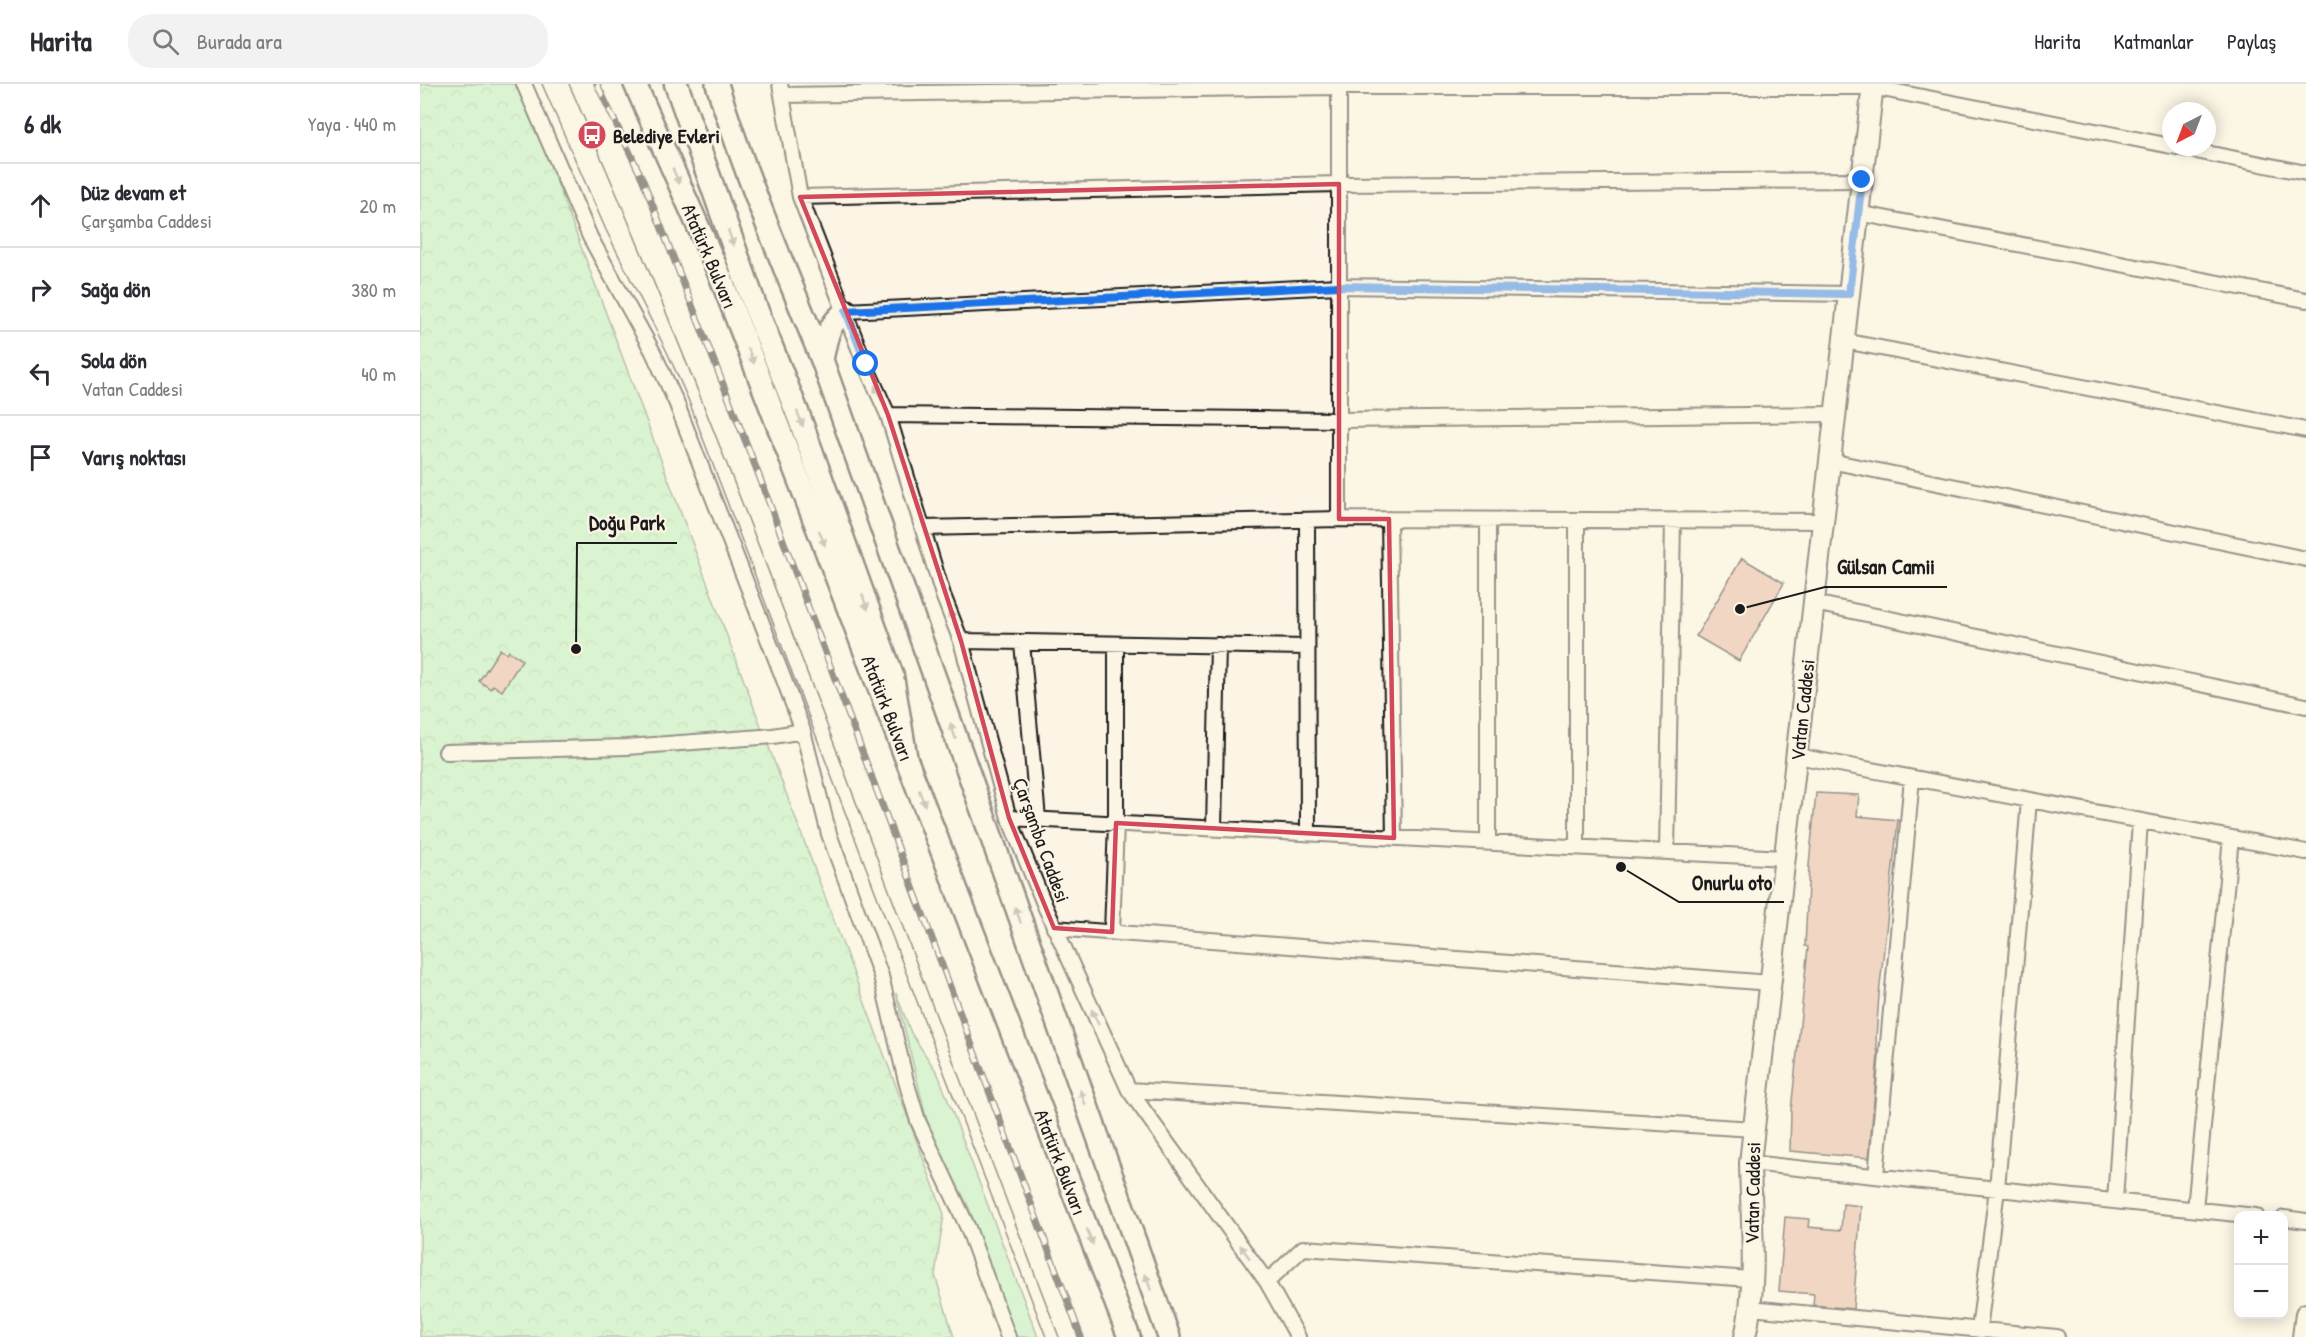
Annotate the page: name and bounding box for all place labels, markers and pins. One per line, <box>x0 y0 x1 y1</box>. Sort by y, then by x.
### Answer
bus stop icon: Belediye Evleri <box>576 119 608 151</box>
place label: Belediye Evleri <box>613 122 720 150</box>
callout: Doğu Park <box>577 504 677 543</box>
callout: Gülsan Camii <box>1825 548 1947 587</box>
callout: Onurlu oto <box>1679 863 1784 902</box>

